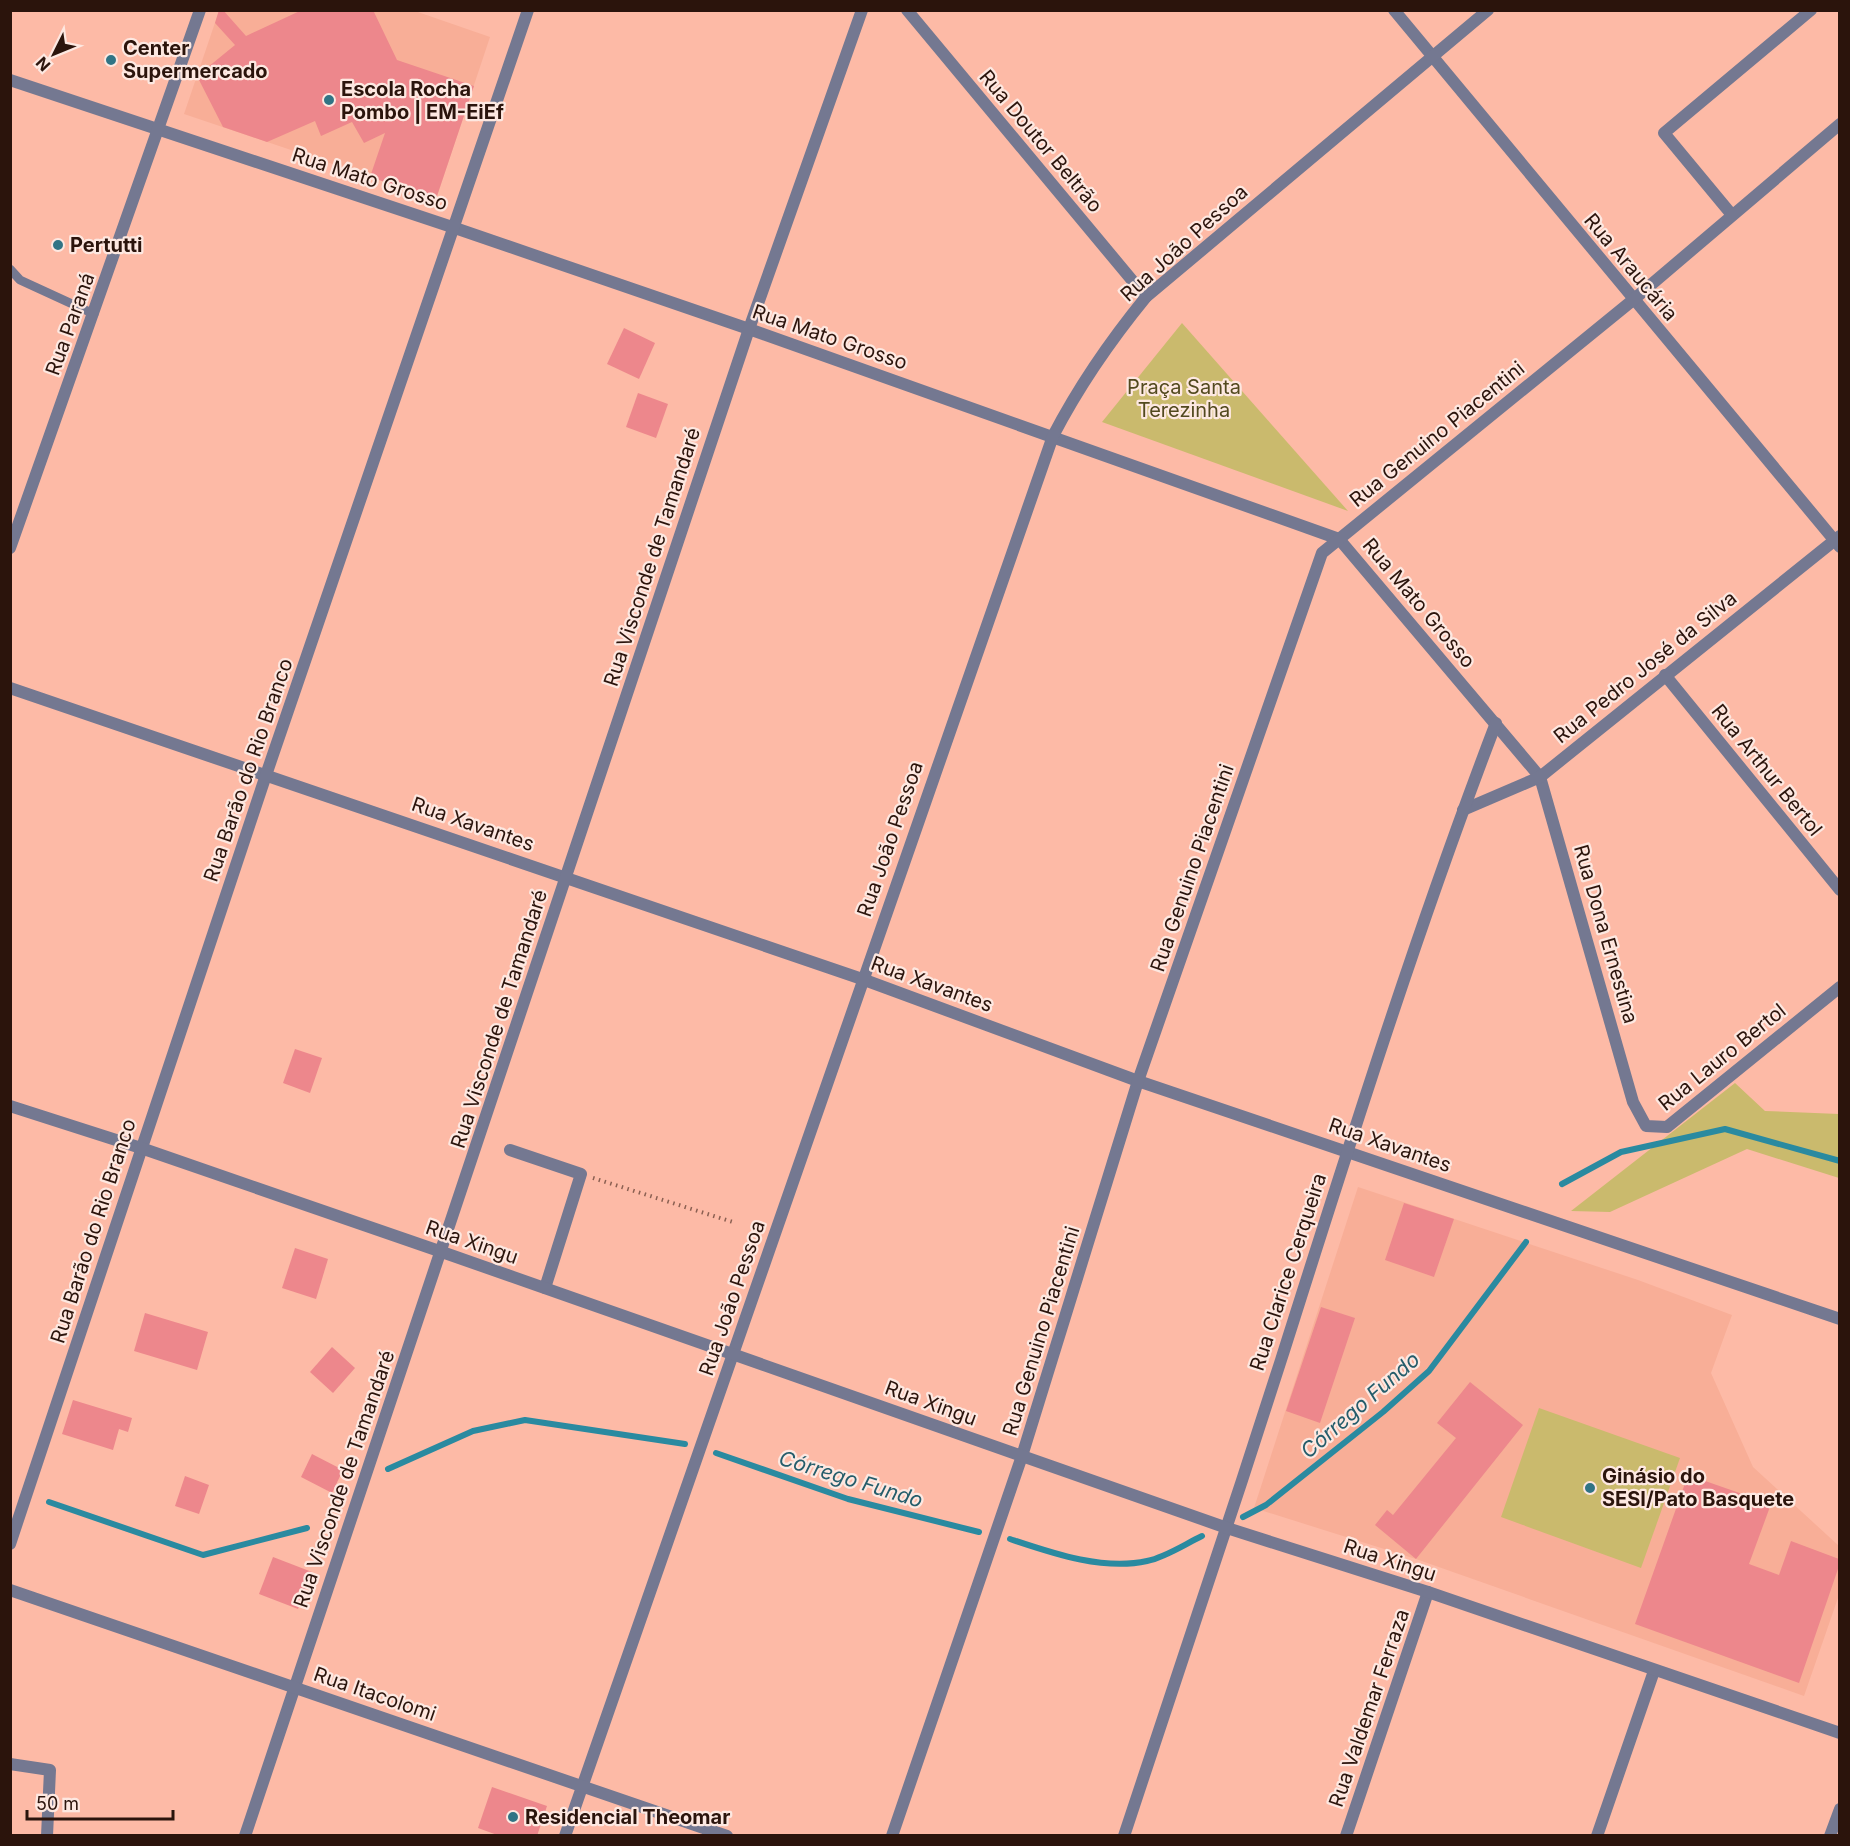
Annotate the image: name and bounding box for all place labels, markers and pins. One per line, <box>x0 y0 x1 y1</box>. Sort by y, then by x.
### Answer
place label: Center Supermercado <box>123 36 268 83</box>
marker: Center Supermercado <box>104 53 118 67</box>
place label: Escola Rocha Pombo | EM-EiEf <box>341 77 504 124</box>
marker: Escola Rocha Pombo | EM-EiEf <box>322 93 336 107</box>
place label: Pertutti <box>70 233 142 257</box>
marker: Pertutti <box>51 238 65 252</box>
place label: Ginásio do SESI/Pato Basquete <box>1602 1464 1794 1511</box>
marker: Ginásio do SESI/Pato Basquete <box>1583 1481 1597 1495</box>
place label: Residencial Theomar <box>525 1805 730 1829</box>
marker: Residencial Theomar <box>506 1810 520 1824</box>

